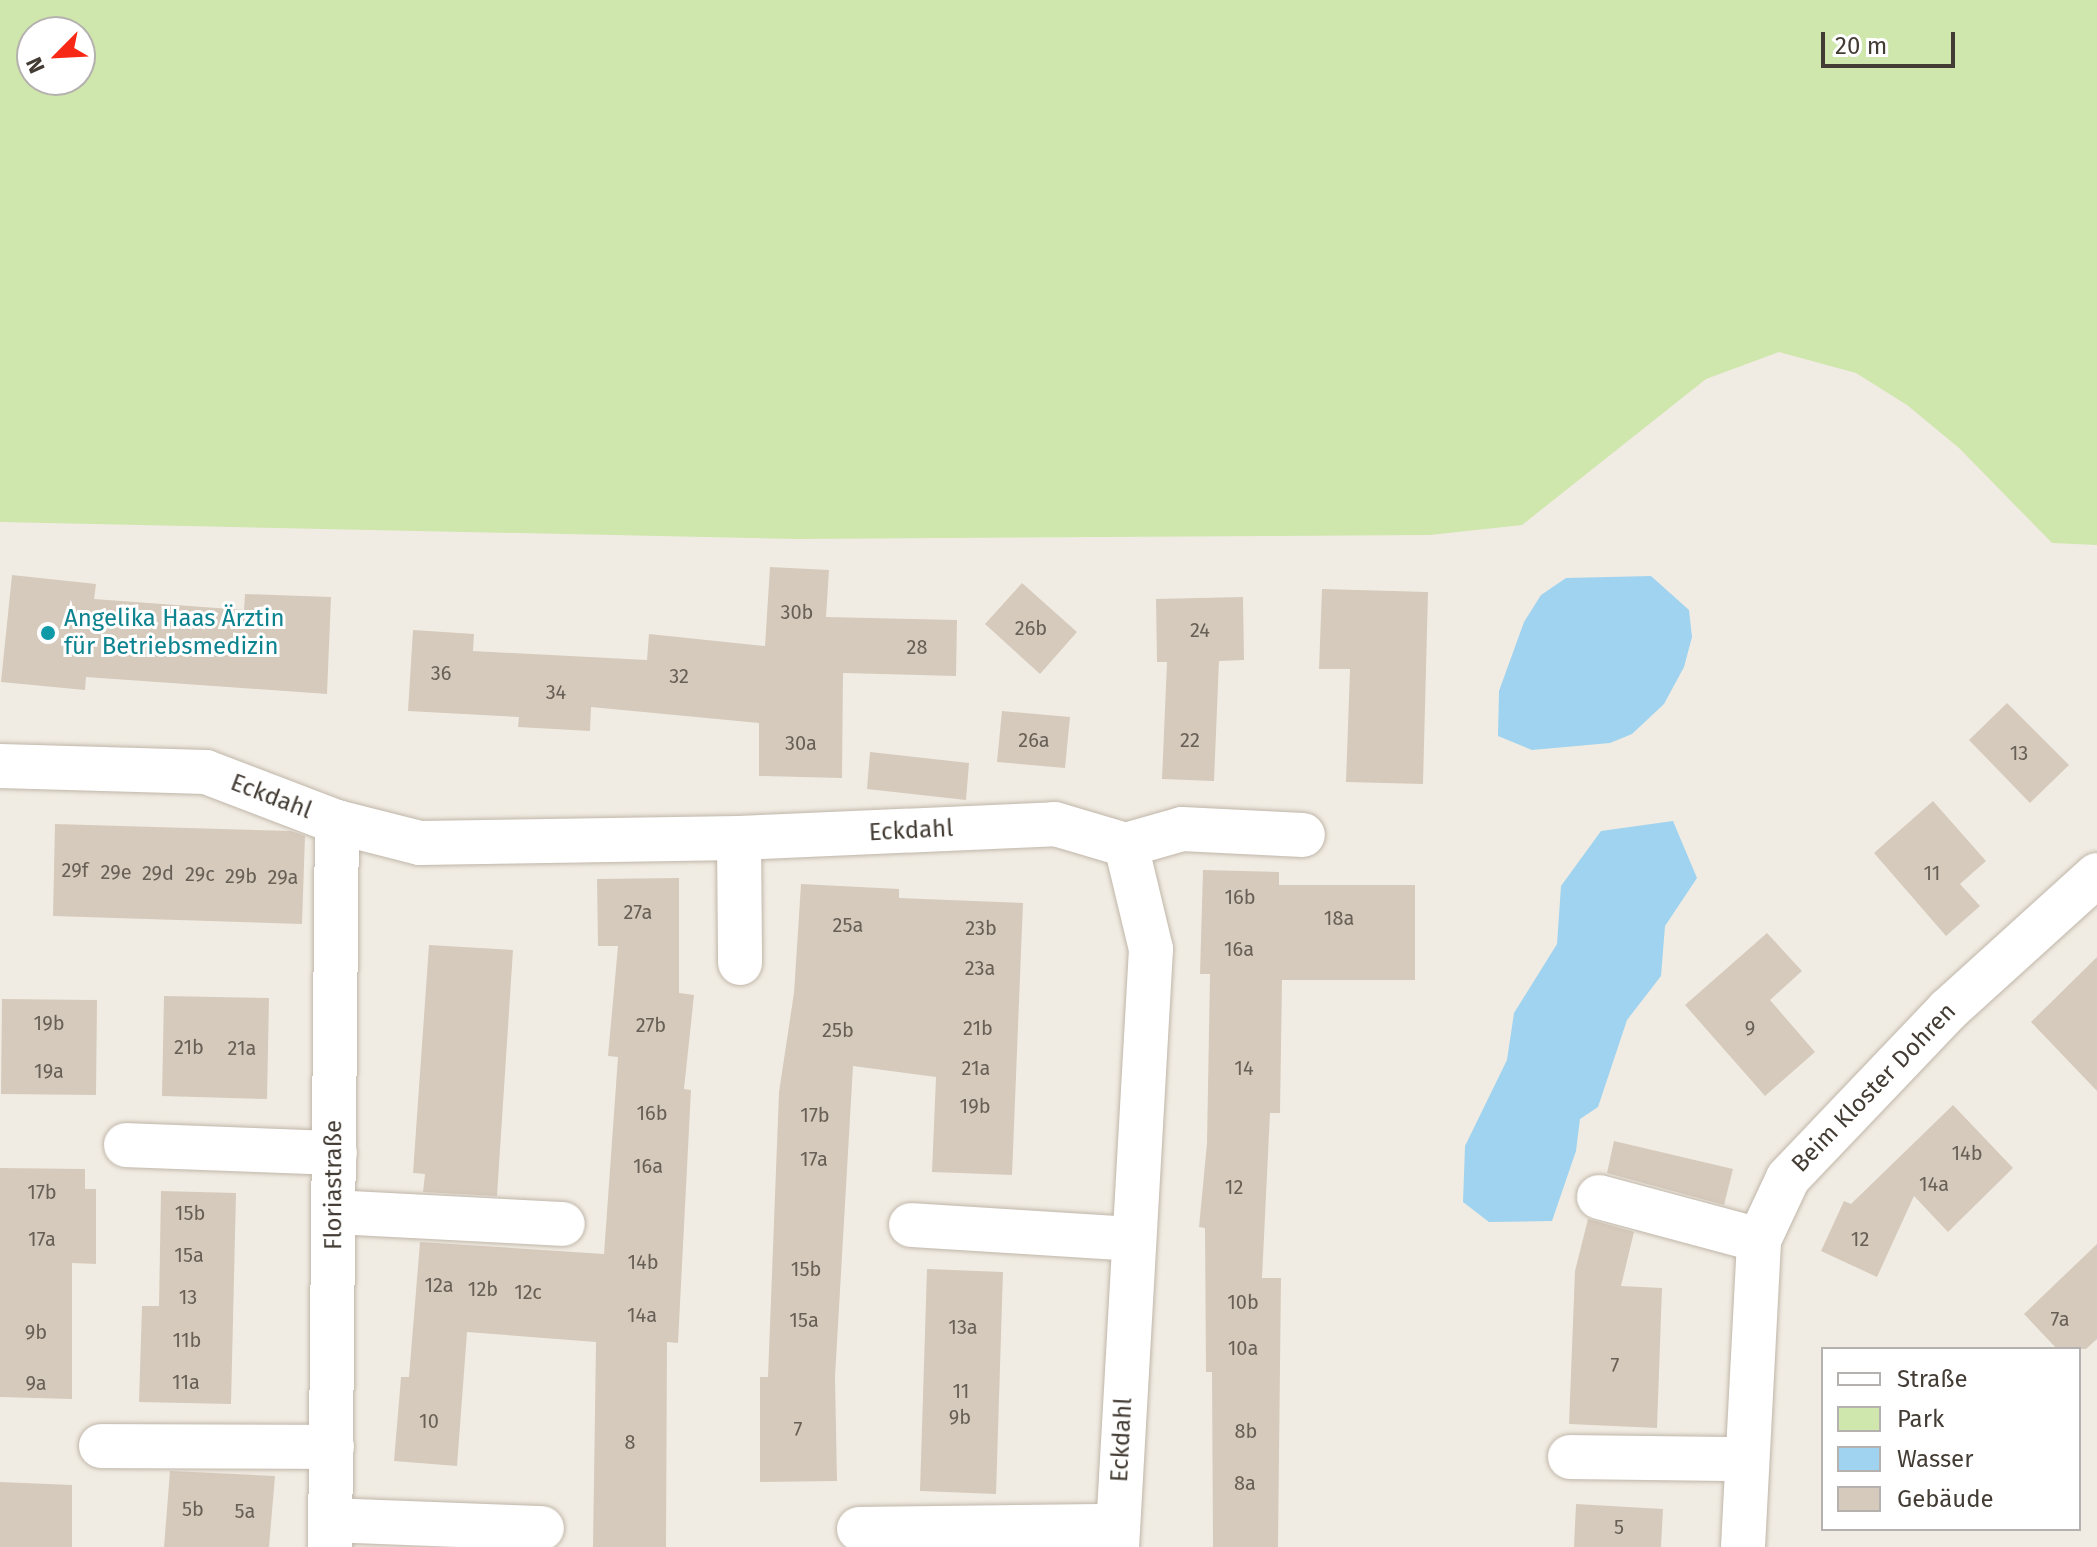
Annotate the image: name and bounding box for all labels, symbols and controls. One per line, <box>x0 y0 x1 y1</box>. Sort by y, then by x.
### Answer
north arrow <box>16 16 96 96</box>
scale bar <box>1825 16 1959 66</box>
text: 20 m <box>1835 32 1887 60</box>
text: N <box>20 53 51 77</box>
house number: 30b <box>780 600 814 624</box>
place label: Angelika Haas Ärztin für Betriebsmedizin <box>64 605 285 661</box>
house number: 26b <box>1015 616 1047 640</box>
house number: 24 <box>1190 618 1210 642</box>
marker: Angelika Haas Ärztin für Betriebsmedizin <box>39 624 57 642</box>
house number: 28 <box>907 635 927 659</box>
house number: 36 <box>431 661 451 685</box>
house number: 32 <box>669 664 689 688</box>
house number: 34 <box>546 680 566 704</box>
house number: 26a <box>1018 728 1050 752</box>
house number: 22 <box>1180 728 1200 752</box>
house number: 30a <box>785 731 817 755</box>
house number: 13 <box>2010 741 2028 765</box>
street label: Eckdahl <box>226 768 316 826</box>
street label: Eckdahl <box>868 814 954 848</box>
house number: 29f <box>62 858 88 882</box>
house number: 29e <box>100 860 132 884</box>
house number: 29d <box>142 861 174 885</box>
house number: 11 <box>1923 861 1941 885</box>
house number: 29c <box>185 862 215 886</box>
house number: 29b <box>225 864 257 888</box>
house number: 29a <box>268 865 298 889</box>
house number: 16b <box>1224 885 1256 909</box>
house number: 27a <box>624 900 652 924</box>
house number: 18a <box>1324 906 1354 930</box>
house number: 25a <box>833 913 863 937</box>
house number: 23b <box>965 916 997 940</box>
house number: 16a <box>1224 937 1254 961</box>
house number: 23a <box>965 956 995 980</box>
street label: Beim Kloster Dohren <box>1786 997 1962 1179</box>
house number: 19b <box>33 1011 65 1035</box>
house number: 27b <box>636 1013 666 1037</box>
house number: 21b <box>963 1016 993 1040</box>
house number: 9 <box>1745 1016 1755 1040</box>
house number: 25b <box>822 1018 854 1042</box>
house number: 21b <box>174 1035 204 1059</box>
house number: 21a <box>228 1036 256 1060</box>
house number: 21a <box>962 1056 990 1080</box>
house number: 14 <box>1234 1056 1254 1080</box>
house number: 19a <box>34 1059 64 1083</box>
house number: 19b <box>959 1094 991 1118</box>
house number: 16b <box>636 1101 668 1125</box>
house number: 17b <box>800 1103 830 1127</box>
street label: Floriastraße <box>320 1120 348 1250</box>
house number: 14b <box>1951 1141 1983 1165</box>
house number: 17a <box>800 1147 828 1171</box>
house number: 16a <box>633 1154 663 1178</box>
house number: 14a <box>1919 1172 1949 1196</box>
house number: 12 <box>1225 1175 1243 1199</box>
house number: 17b <box>27 1180 57 1204</box>
house number: 15b <box>175 1201 205 1225</box>
house number: 17a <box>28 1227 56 1251</box>
house number: 12 <box>1851 1227 1869 1251</box>
house number: 15a <box>174 1243 204 1267</box>
house number: 14b <box>627 1250 659 1274</box>
house number: 15b <box>791 1257 821 1281</box>
house number: 12a <box>424 1273 454 1297</box>
house number: 12b <box>468 1277 498 1301</box>
house number: 12c <box>514 1280 542 1304</box>
house number: 13 <box>179 1285 197 1309</box>
house number: 10b <box>1227 1290 1259 1314</box>
house number: 14a <box>627 1303 657 1327</box>
house number: 7a <box>2050 1307 2070 1331</box>
house number: 15a <box>789 1308 819 1332</box>
house number: 13a <box>948 1315 978 1339</box>
house number: 9b <box>25 1320 47 1344</box>
house number: 11b <box>173 1328 201 1352</box>
house number: 10a <box>1228 1336 1258 1360</box>
legend <box>1821 1347 2081 1531</box>
house number: 7 <box>1611 1353 1619 1377</box>
text: Straße <box>1897 1365 1968 1393</box>
house number: 11a <box>172 1370 200 1394</box>
house number: 9a <box>25 1371 47 1395</box>
house number: 11 <box>952 1379 970 1403</box>
street label: Eckdahl <box>1105 1397 1139 1483</box>
house number: 9b <box>949 1405 971 1429</box>
text: Park <box>1897 1405 1944 1433</box>
house number: 10 <box>419 1409 439 1433</box>
house number: 7 <box>794 1417 802 1441</box>
house number: 8b <box>1235 1419 1257 1443</box>
house number: 8 <box>624 1430 636 1454</box>
text: Wasser <box>1897 1445 1973 1473</box>
house number: 8a <box>1234 1471 1256 1495</box>
text: Gebäude <box>1897 1485 1994 1513</box>
house number: 5b <box>182 1497 204 1521</box>
house number: 5a <box>235 1499 255 1523</box>
house number: 5 <box>1614 1515 1624 1539</box>

